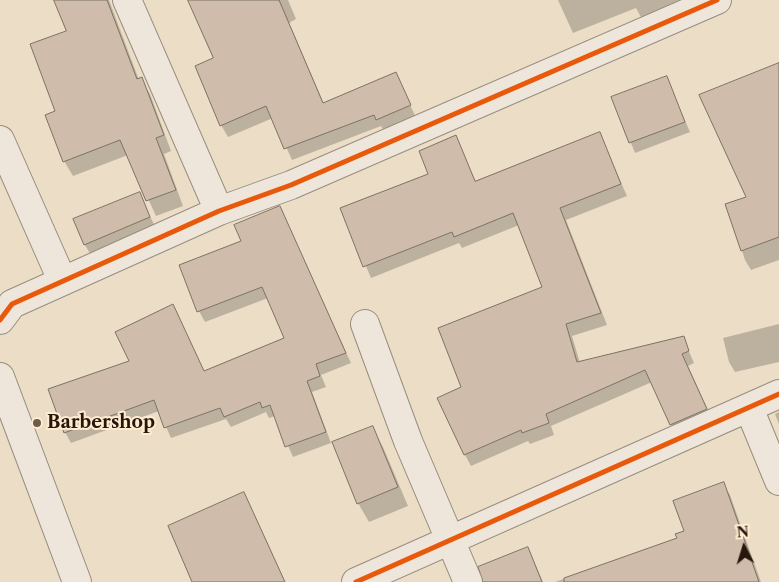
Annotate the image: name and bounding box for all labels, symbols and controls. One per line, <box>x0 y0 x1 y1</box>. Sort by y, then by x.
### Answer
place label: Barbershop <box>47 412 155 434</box>
marker: Barbershop <box>31 417 43 429</box>
north arrow <box>719 522 769 572</box>
text: N <box>736 523 750 542</box>

